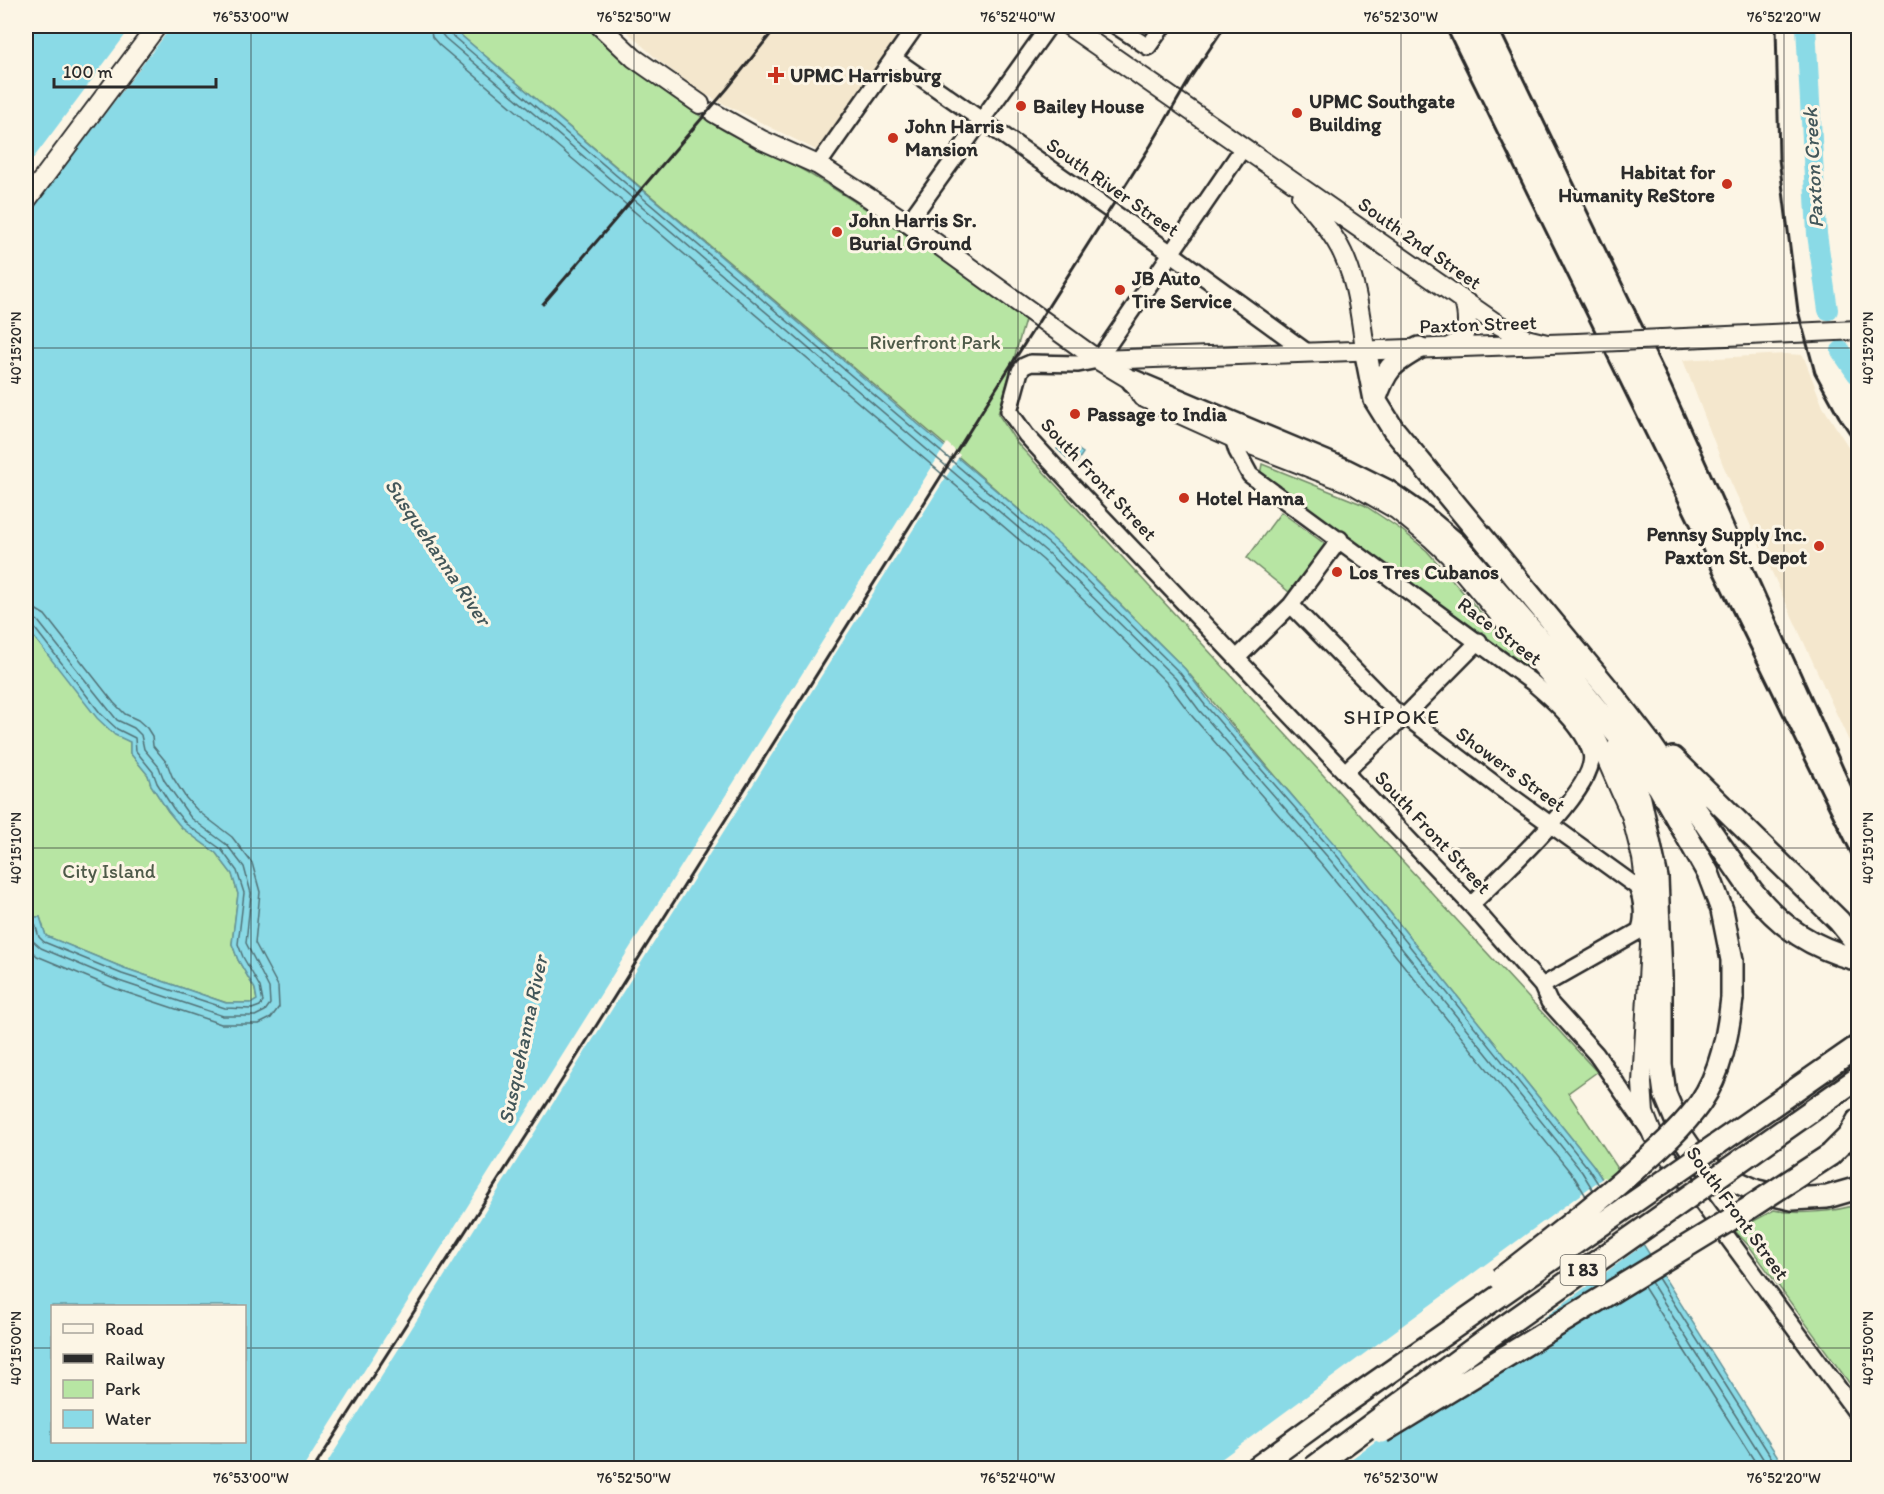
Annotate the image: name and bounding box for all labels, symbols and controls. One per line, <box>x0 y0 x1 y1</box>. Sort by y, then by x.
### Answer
text: 76°53'00"W <box>213 8 289 26</box>
text: 76°52'50"W <box>597 8 671 26</box>
text: 76°52'40"W <box>981 8 1056 26</box>
text: 76°52'30"W <box>1364 8 1438 26</box>
text: 76°52'20"W <box>1747 8 1821 26</box>
scale bar <box>54 51 216 89</box>
text: 100 m <box>63 61 113 83</box>
place label: UPMC Harrisburg <box>790 63 942 88</box>
marker: UPMC Harrisburg <box>767 66 785 84</box>
place label: UPMC Southgate Building <box>1309 89 1455 137</box>
place label: Bailey House <box>1033 94 1145 119</box>
marker: Bailey House <box>1014 99 1028 113</box>
marker: UPMC Southgate Building <box>1290 106 1304 120</box>
water label: Paxton Creek <box>1797 106 1828 229</box>
place label: John Harris Mansion <box>904 114 1004 161</box>
marker: John Harris Mansion <box>886 131 900 145</box>
street label: South River Street <box>1042 132 1184 242</box>
place label: Habitat for Humanity ReStore <box>1558 160 1715 208</box>
marker: Habitat for Humanity ReStore <box>1720 177 1734 191</box>
street label: South 2nd Street <box>1354 192 1486 294</box>
place label: John Harris Sr. Burial Ground <box>848 208 977 255</box>
marker: John Harris Sr. Burial Ground <box>830 225 844 239</box>
place label: JB Auto Tire Service <box>1131 266 1232 313</box>
marker: JB Auto Tire Service <box>1113 283 1127 297</box>
street label: Paxton Street <box>1419 310 1537 338</box>
text: 40°15'20"N <box>7 311 25 385</box>
text: 40°15'20"N <box>1859 311 1877 385</box>
park label: Riverfront Park <box>869 330 1001 354</box>
place label: Passage to India <box>1087 402 1228 427</box>
marker: Passage to India <box>1068 407 1082 421</box>
street label: South Front Street <box>1036 412 1163 546</box>
water label: Susquehanna River <box>380 474 498 632</box>
place label: Hotel Hanna <box>1196 486 1305 510</box>
marker: Hotel Hanna <box>1177 491 1191 505</box>
place label: Pennsy Supply Inc. Paxton St. Depot <box>1646 522 1807 570</box>
marker: Pennsy Supply Inc. Paxton St. Depot <box>1812 539 1826 553</box>
place label: Los Tres Cubanos <box>1349 560 1499 584</box>
marker: Los Tres Cubanos <box>1330 565 1344 579</box>
street label: Race Street <box>1453 592 1547 670</box>
district label: SHIPOKE <box>1344 704 1440 729</box>
street label: Showers Street <box>1451 721 1571 817</box>
street label: South Front Street <box>1370 765 1497 899</box>
text: 40°15'10"N <box>7 812 25 884</box>
text: 40°15'10"N <box>1859 812 1877 884</box>
park label: City Island <box>62 859 156 883</box>
water label: Susquehanna River <box>492 951 553 1126</box>
street label: South Front Street <box>1681 1141 1795 1285</box>
road number: I 83 <box>1560 1255 1606 1285</box>
legend <box>51 1305 246 1443</box>
text: 40°15'00"N <box>7 1311 25 1385</box>
text: 40°15'00"N <box>1859 1311 1877 1385</box>
text: Road <box>105 1318 144 1340</box>
text: Railway <box>105 1348 166 1370</box>
text: Park <box>105 1378 140 1400</box>
text: Water <box>105 1408 151 1430</box>
text: 76°53'00"W <box>213 1469 289 1487</box>
text: 76°52'50"W <box>597 1469 671 1487</box>
text: 76°52'40"W <box>981 1469 1056 1487</box>
text: 76°52'30"W <box>1364 1469 1438 1487</box>
text: 76°52'20"W <box>1747 1469 1821 1487</box>

